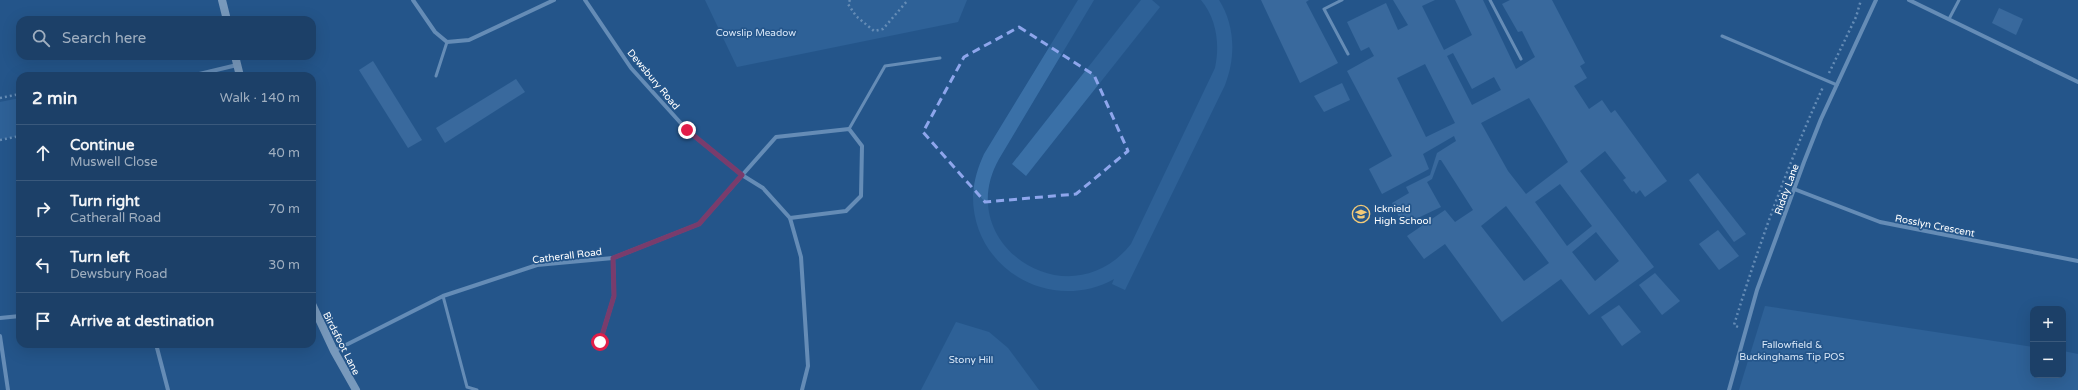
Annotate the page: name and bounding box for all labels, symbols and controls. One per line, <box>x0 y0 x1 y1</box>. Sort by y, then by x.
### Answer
search box <box>16 16 316 60</box>
icon: search <box>30 27 52 49</box>
park label: Cowslip Meadow <box>716 27 796 39</box>
text: Search here <box>62 29 146 47</box>
street label: Dewsbury Road <box>625 47 682 112</box>
text: 2 min <box>32 88 77 109</box>
text: Walk · 140 m <box>220 90 300 106</box>
route end <box>678 121 696 139</box>
text: Continue <box>70 136 134 154</box>
icon: ahead <box>32 142 54 164</box>
text: 40 m <box>268 145 300 161</box>
text: Muswell Close <box>70 154 158 170</box>
street label: Riddy Lane <box>1772 162 1802 216</box>
text: Turn right <box>70 192 140 210</box>
icon: right <box>32 198 54 220</box>
text: 70 m <box>268 201 300 217</box>
place label: Icknield High School <box>1374 203 1431 227</box>
school or university icon: Icknield High School <box>1351 204 1371 224</box>
text: Catherall Road <box>70 210 161 226</box>
street label: Rosslyn Crescent <box>1894 212 1976 240</box>
street label: Catherall Road <box>532 246 603 266</box>
text: Turn left <box>70 248 130 266</box>
icon: left <box>32 254 54 276</box>
text: 30 m <box>268 257 300 273</box>
text: Dewsbury Road <box>70 266 167 282</box>
map controls <box>2030 306 2066 378</box>
button: + <box>2030 306 2066 342</box>
icon: arrive <box>32 310 54 332</box>
street label: Birdsfoot Lane <box>320 310 362 377</box>
text: Arrive at destination <box>70 312 214 330</box>
route start <box>591 333 609 351</box>
park label: Fallowfield & Buckinghams Tip POS <box>1739 339 1845 363</box>
button: − <box>2030 342 2066 378</box>
park label: Stony Hill <box>949 354 993 366</box>

